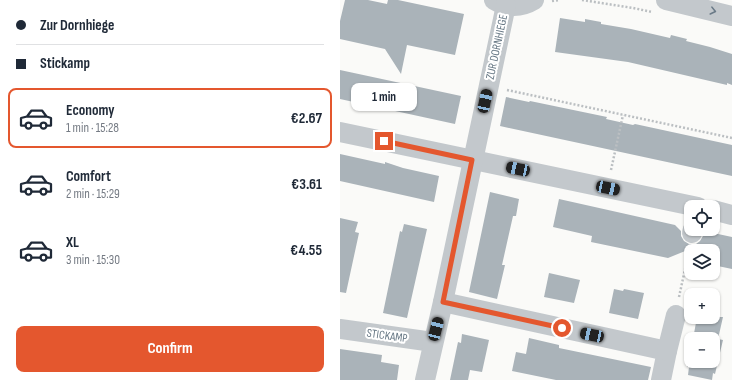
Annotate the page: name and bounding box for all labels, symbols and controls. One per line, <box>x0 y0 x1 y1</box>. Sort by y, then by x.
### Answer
one-way arrow <box>709 6 716 15</box>
street label: ZUR DORNHIEGE <box>483 13 511 81</box>
text: Zur Dornhiege <box>40 16 114 35</box>
text: Stickamp <box>40 54 90 73</box>
callout: 1 min <box>351 83 417 111</box>
car <box>477 88 493 114</box>
text: 1 min <box>372 89 396 105</box>
icon: car <box>18 100 54 136</box>
text: Economy <box>66 101 115 120</box>
text: €2.67 <box>291 109 322 128</box>
text: 1 min · 15:28 <box>66 120 119 136</box>
route end <box>375 132 393 150</box>
car <box>505 161 531 177</box>
icon: car <box>18 166 54 202</box>
text: Comfort <box>66 167 111 186</box>
text: €3.61 <box>291 175 322 194</box>
car <box>595 180 621 196</box>
text: 2 min · 15:29 <box>66 186 120 202</box>
map controls <box>684 200 720 368</box>
button: locate <box>684 200 720 236</box>
icon: car <box>18 232 54 268</box>
text: XL <box>66 233 79 252</box>
text: €4.55 <box>290 241 322 260</box>
button: layers <box>684 244 720 280</box>
text: 3 min · 15:30 <box>66 252 120 268</box>
button: + <box>684 288 720 324</box>
car <box>427 316 445 342</box>
route start <box>553 319 571 337</box>
button: Confirm <box>16 326 324 372</box>
street label: STICKAMP <box>366 326 408 346</box>
car <box>579 327 605 343</box>
button: − <box>684 332 720 368</box>

